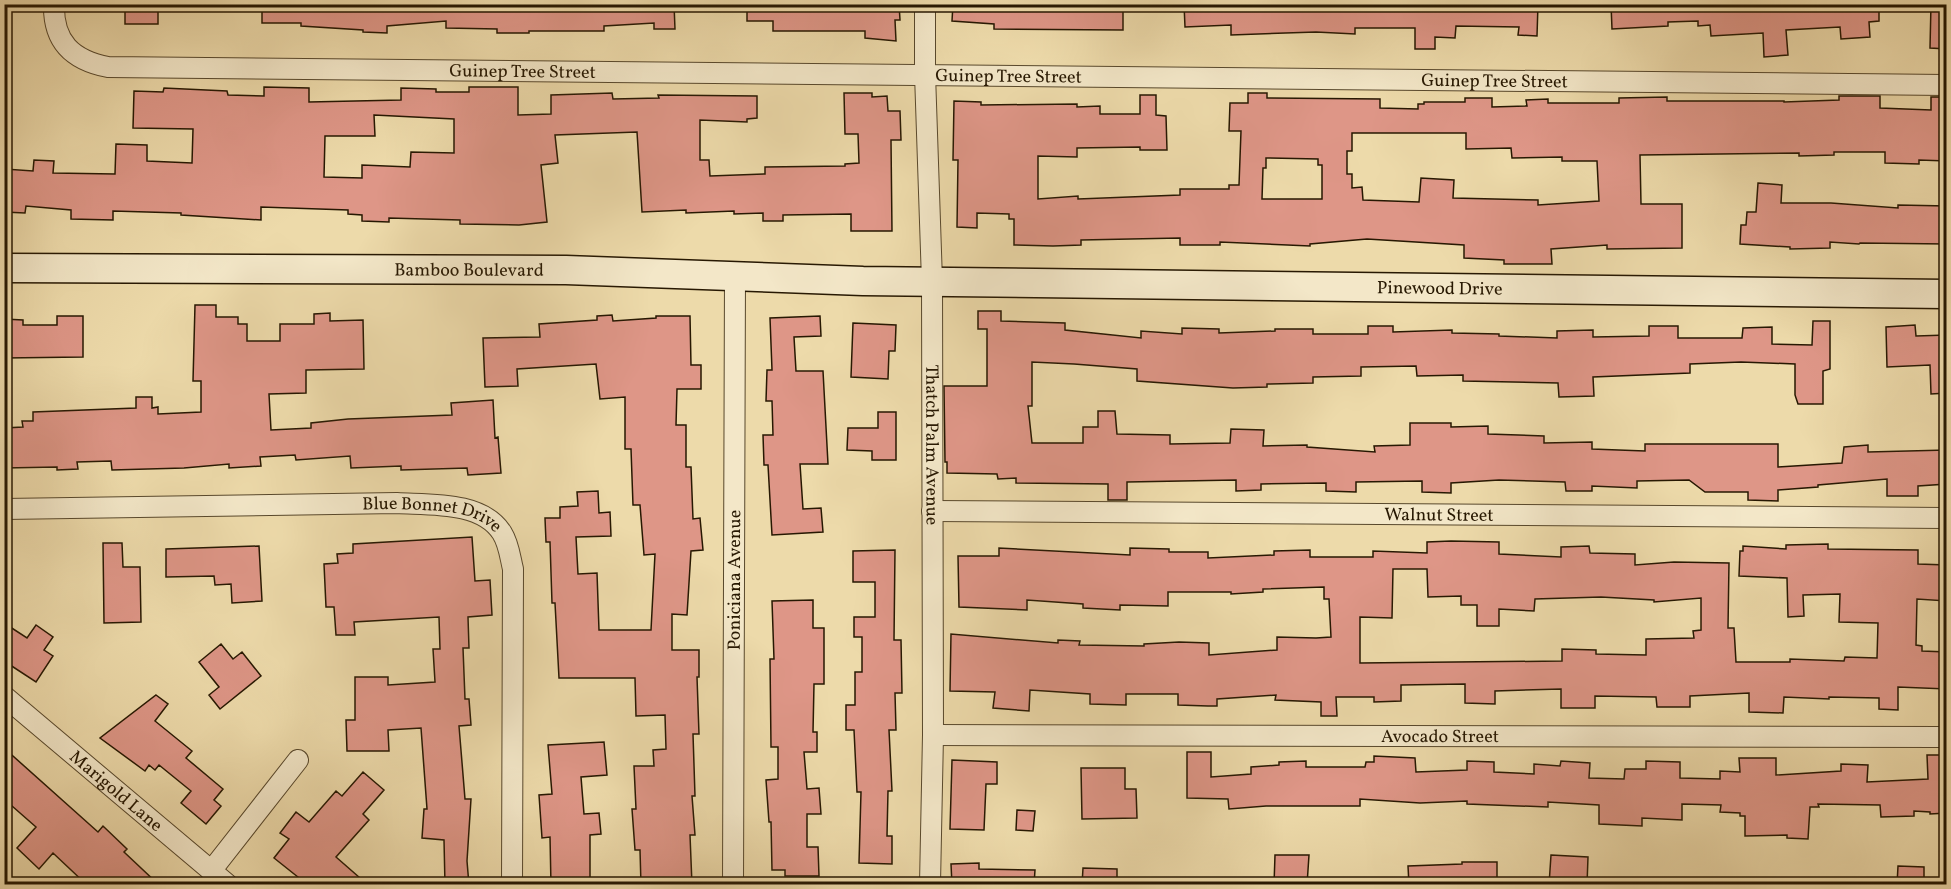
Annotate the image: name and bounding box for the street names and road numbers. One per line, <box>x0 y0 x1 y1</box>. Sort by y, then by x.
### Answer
street label: Guinep Tree Street <box>449 59 596 86</box>
street label: Guinep Tree Street <box>935 64 1082 91</box>
street label: Guinep Tree Street <box>1421 69 1568 95</box>
street label: Bamboo Boulevard <box>394 258 544 284</box>
street label: Pinewood Drive <box>1377 276 1503 303</box>
street label: Thatch Palm Avenue <box>918 364 944 525</box>
street label: Blue Bonnet Drive <box>362 492 507 539</box>
street label: Walnut Street <box>1384 503 1494 529</box>
street label: Poniciana Avenue <box>723 510 748 650</box>
street label: Avocado Street <box>1381 725 1499 750</box>
street label: Marigold Lane <box>63 745 167 838</box>

